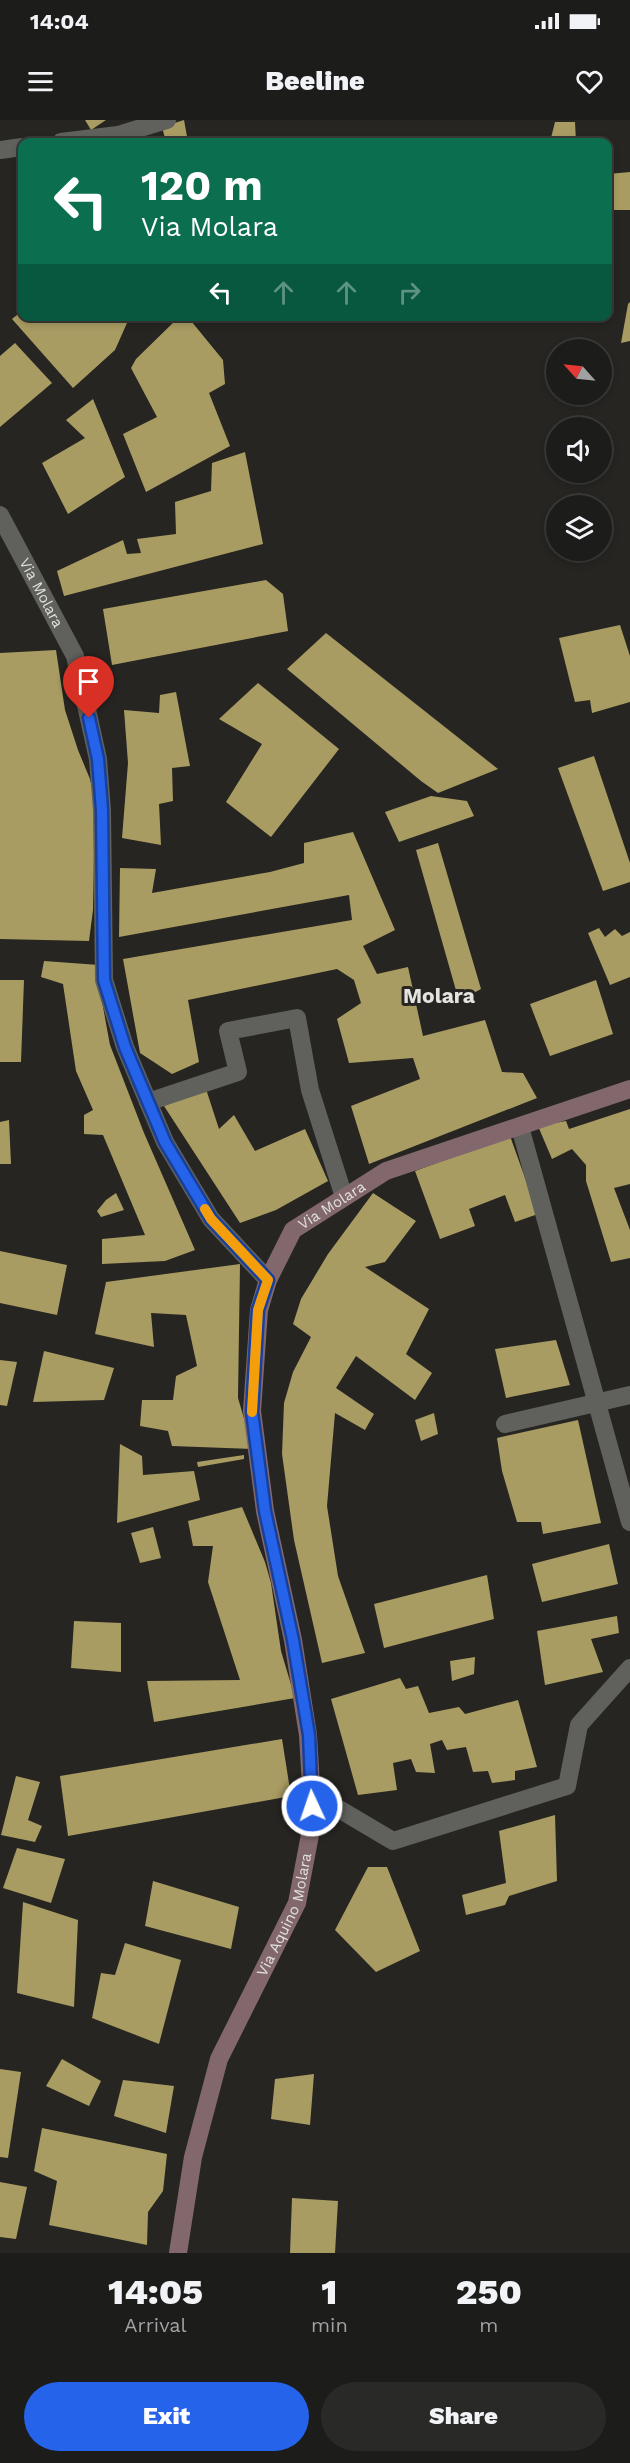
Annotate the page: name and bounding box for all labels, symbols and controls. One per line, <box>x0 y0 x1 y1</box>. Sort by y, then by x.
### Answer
text: 14:04 <box>30 9 89 34</box>
icon: menu <box>24 65 57 98</box>
text: Beeline <box>265 65 365 97</box>
icon: heart <box>573 65 606 98</box>
text: 120 m <box>141 161 263 210</box>
icon: left <box>42 162 120 240</box>
text: Via Molara <box>141 211 278 243</box>
icon: left <box>204 276 237 309</box>
icon: ahead <box>267 276 300 309</box>
icon: ahead <box>330 276 363 309</box>
icon: right <box>393 276 426 309</box>
north arrow <box>546 339 612 405</box>
map controls <box>546 339 612 561</box>
button: sound <box>546 417 612 483</box>
button: layers <box>546 495 612 561</box>
street label: Via Molara <box>15 555 67 631</box>
pin <box>63 656 114 718</box>
icon: arrive <box>72 665 105 698</box>
district label: Molara <box>403 983 476 1008</box>
street label: Via Molara <box>295 1177 369 1233</box>
position arrow <box>280 1774 344 1838</box>
street label: Via Aquino Molara <box>253 1851 315 1979</box>
text: 14:05 <box>108 2271 203 2313</box>
text: 1 <box>321 2271 337 2313</box>
text: 250 <box>456 2271 522 2313</box>
text: Arrival <box>124 2313 187 2337</box>
text: min <box>311 2313 348 2337</box>
text: m <box>479 2313 498 2337</box>
button: Exit <box>24 2382 309 2451</box>
button: Share <box>321 2382 606 2451</box>

